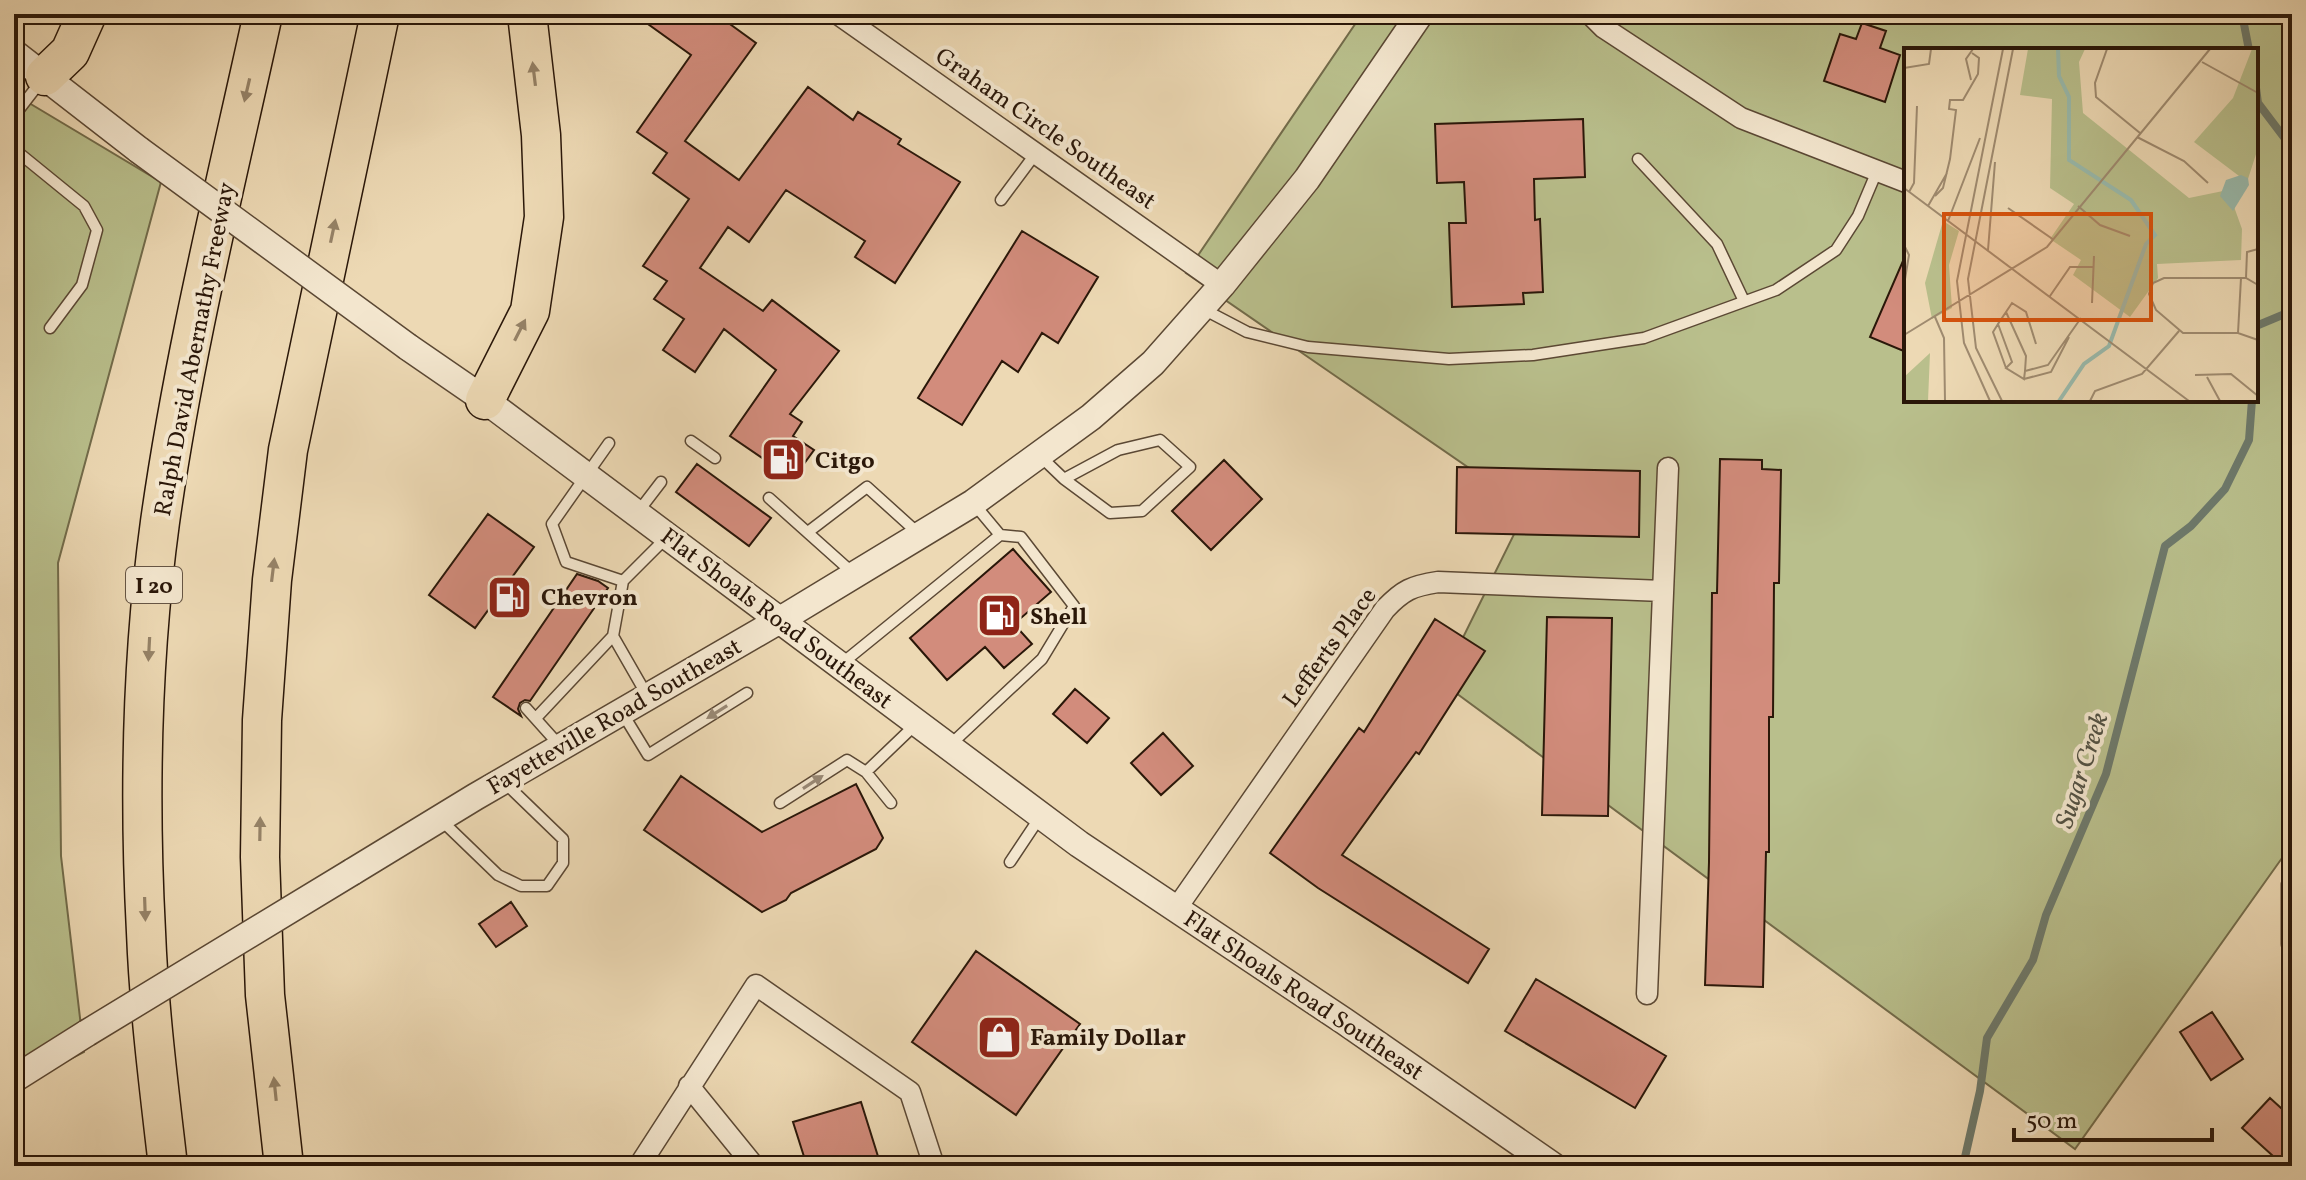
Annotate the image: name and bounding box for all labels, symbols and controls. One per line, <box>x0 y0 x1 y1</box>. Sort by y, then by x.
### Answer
street label: Graham Circle Southeast <box>928 40 1162 219</box>
inset map <box>1904 48 2258 402</box>
one-way arrow <box>528 61 541 86</box>
one-way arrow <box>240 78 253 103</box>
street label: Ralph David Abernathy Freeway <box>147 180 245 519</box>
one-way arrow <box>327 218 340 243</box>
one-way arrow <box>513 319 527 342</box>
fuel station icon: Citgo <box>760 436 808 484</box>
place label: Citgo <box>815 445 875 479</box>
street label: Flat Shoals Road Southeast <box>652 521 899 718</box>
one-way arrow <box>267 557 280 582</box>
road number: I 20 <box>126 567 182 603</box>
fuel station icon: Chevron <box>486 573 534 621</box>
street label: Lefferts Place <box>1275 581 1386 715</box>
place label: Chevron <box>541 582 638 616</box>
fuel station icon: Shell <box>975 592 1023 640</box>
place label: Shell <box>1030 601 1087 635</box>
street label: Fayetteville Road Southeast <box>481 631 749 805</box>
one-way arrow <box>142 637 155 662</box>
one-way arrow <box>707 704 728 719</box>
water label: Sugar Creek <box>2047 708 2119 833</box>
one-way arrow <box>803 774 824 789</box>
one-way arrow <box>254 816 267 841</box>
one-way arrow <box>138 897 151 922</box>
street label: Flat Shoals Road Southeast <box>1176 903 1430 1090</box>
shop icon: Family Dollar <box>975 1013 1023 1061</box>
place label: Family Dollar <box>1030 1022 1186 1056</box>
one-way arrow <box>268 1076 281 1101</box>
scale bar <box>2014 1092 2212 1142</box>
text: 50 m <box>2026 1105 2078 1139</box>

